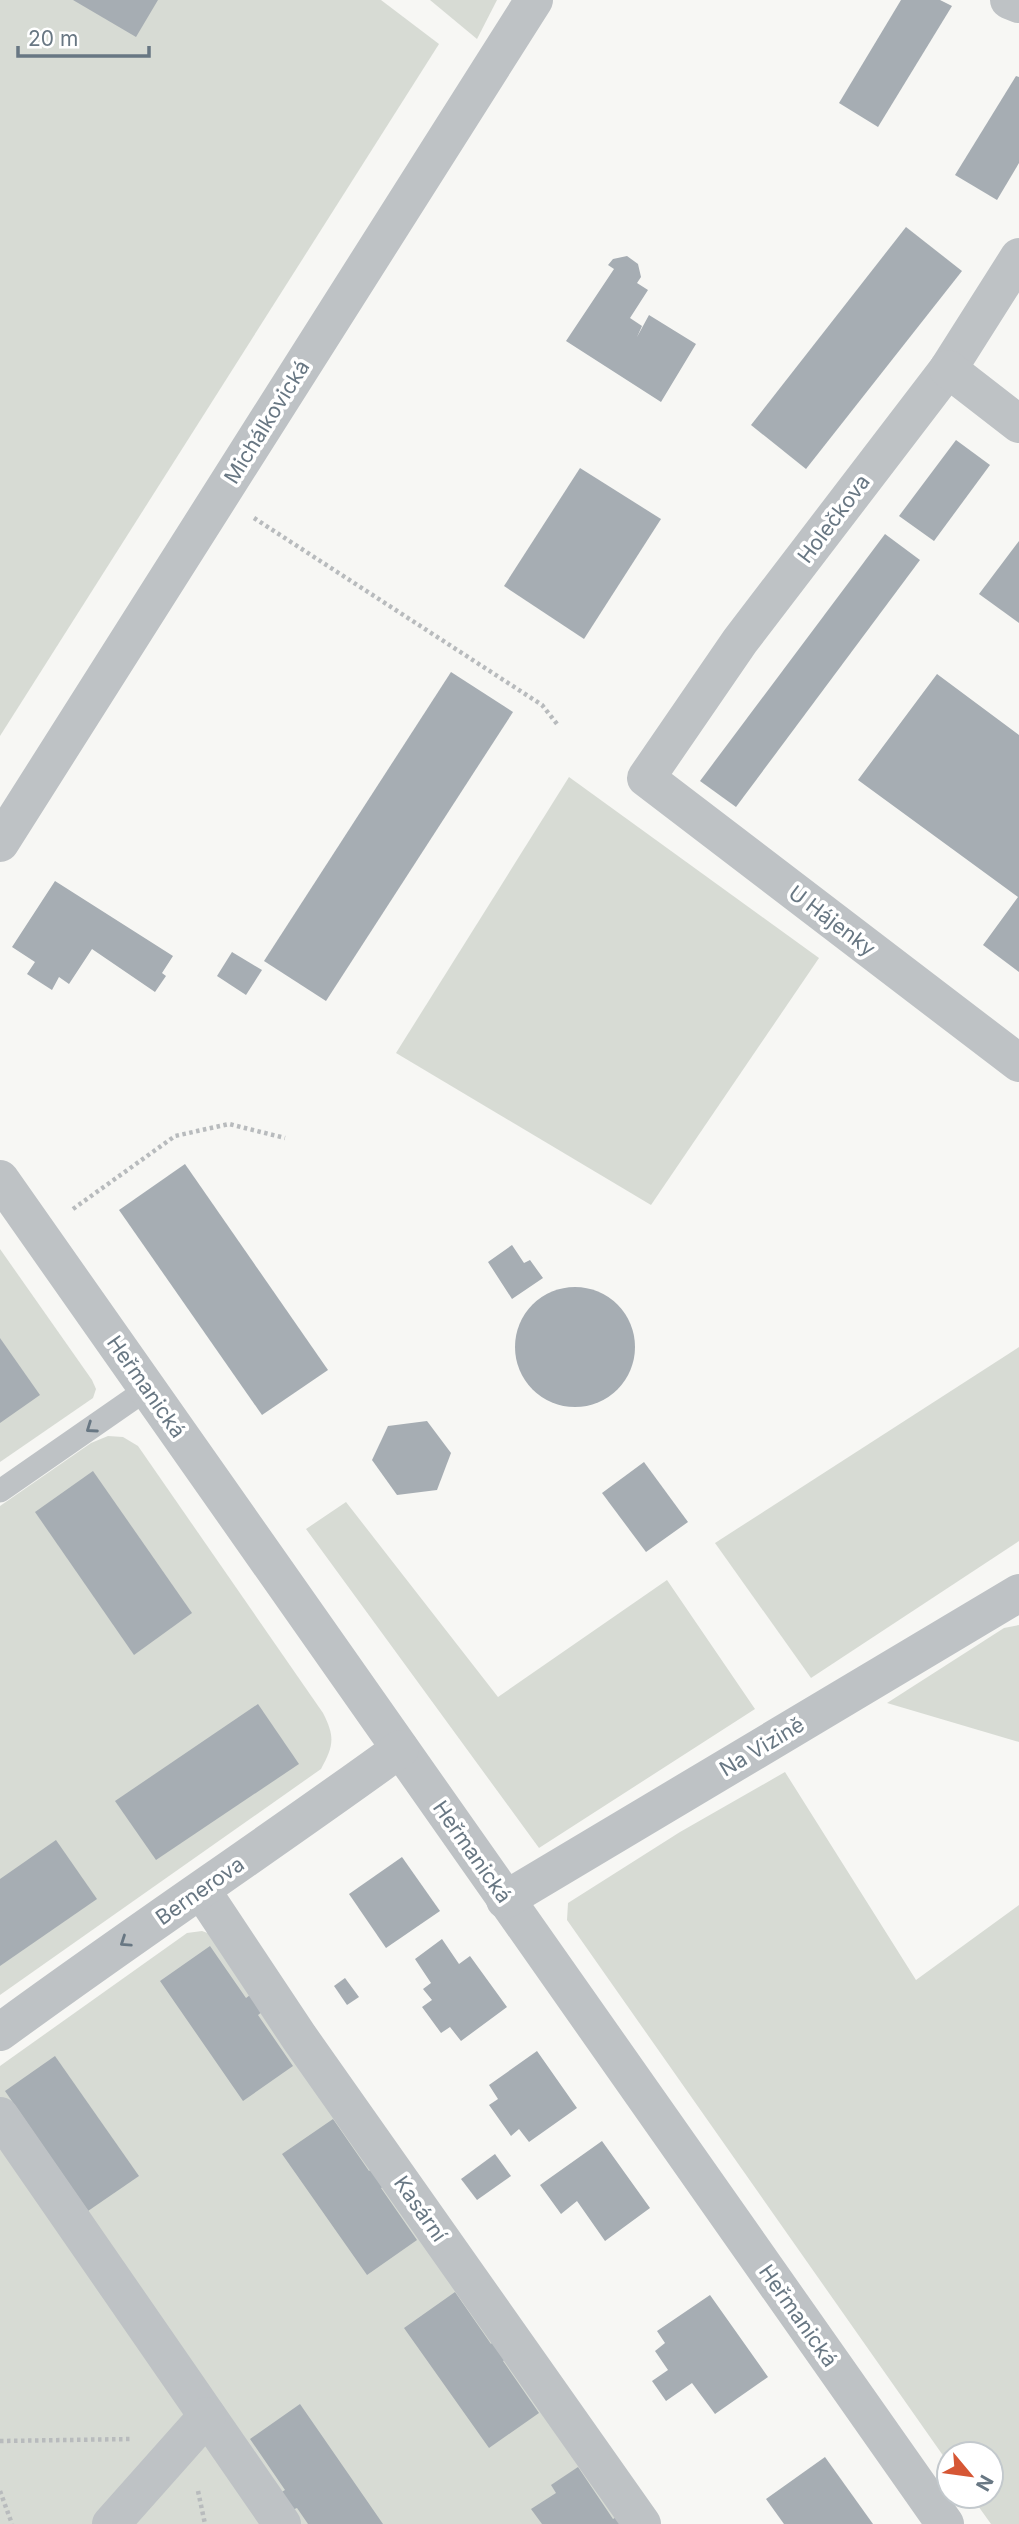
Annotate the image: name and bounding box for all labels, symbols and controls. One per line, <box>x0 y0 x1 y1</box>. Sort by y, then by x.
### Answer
scale bar <box>18 14 149 58</box>
text: 20 m <box>28 26 78 51</box>
street label: Michálkovická <box>219 355 314 488</box>
street label: Holečkova <box>792 470 875 568</box>
street label: U Hájenky <box>784 880 881 961</box>
street label: Heřmanická <box>102 1331 191 1443</box>
one-way arrow <box>86 1420 99 1432</box>
street label: Na Vizině <box>715 1712 809 1782</box>
street label: Heřmanická <box>428 1796 517 1908</box>
street label: Bernerova <box>151 1851 249 1930</box>
one-way arrow <box>120 1934 133 1947</box>
street label: Kasární <box>389 2171 453 2247</box>
street label: Heřmanická <box>754 2260 843 2372</box>
north arrow <box>935 2440 1005 2510</box>
text: N <box>971 2471 998 2495</box>

